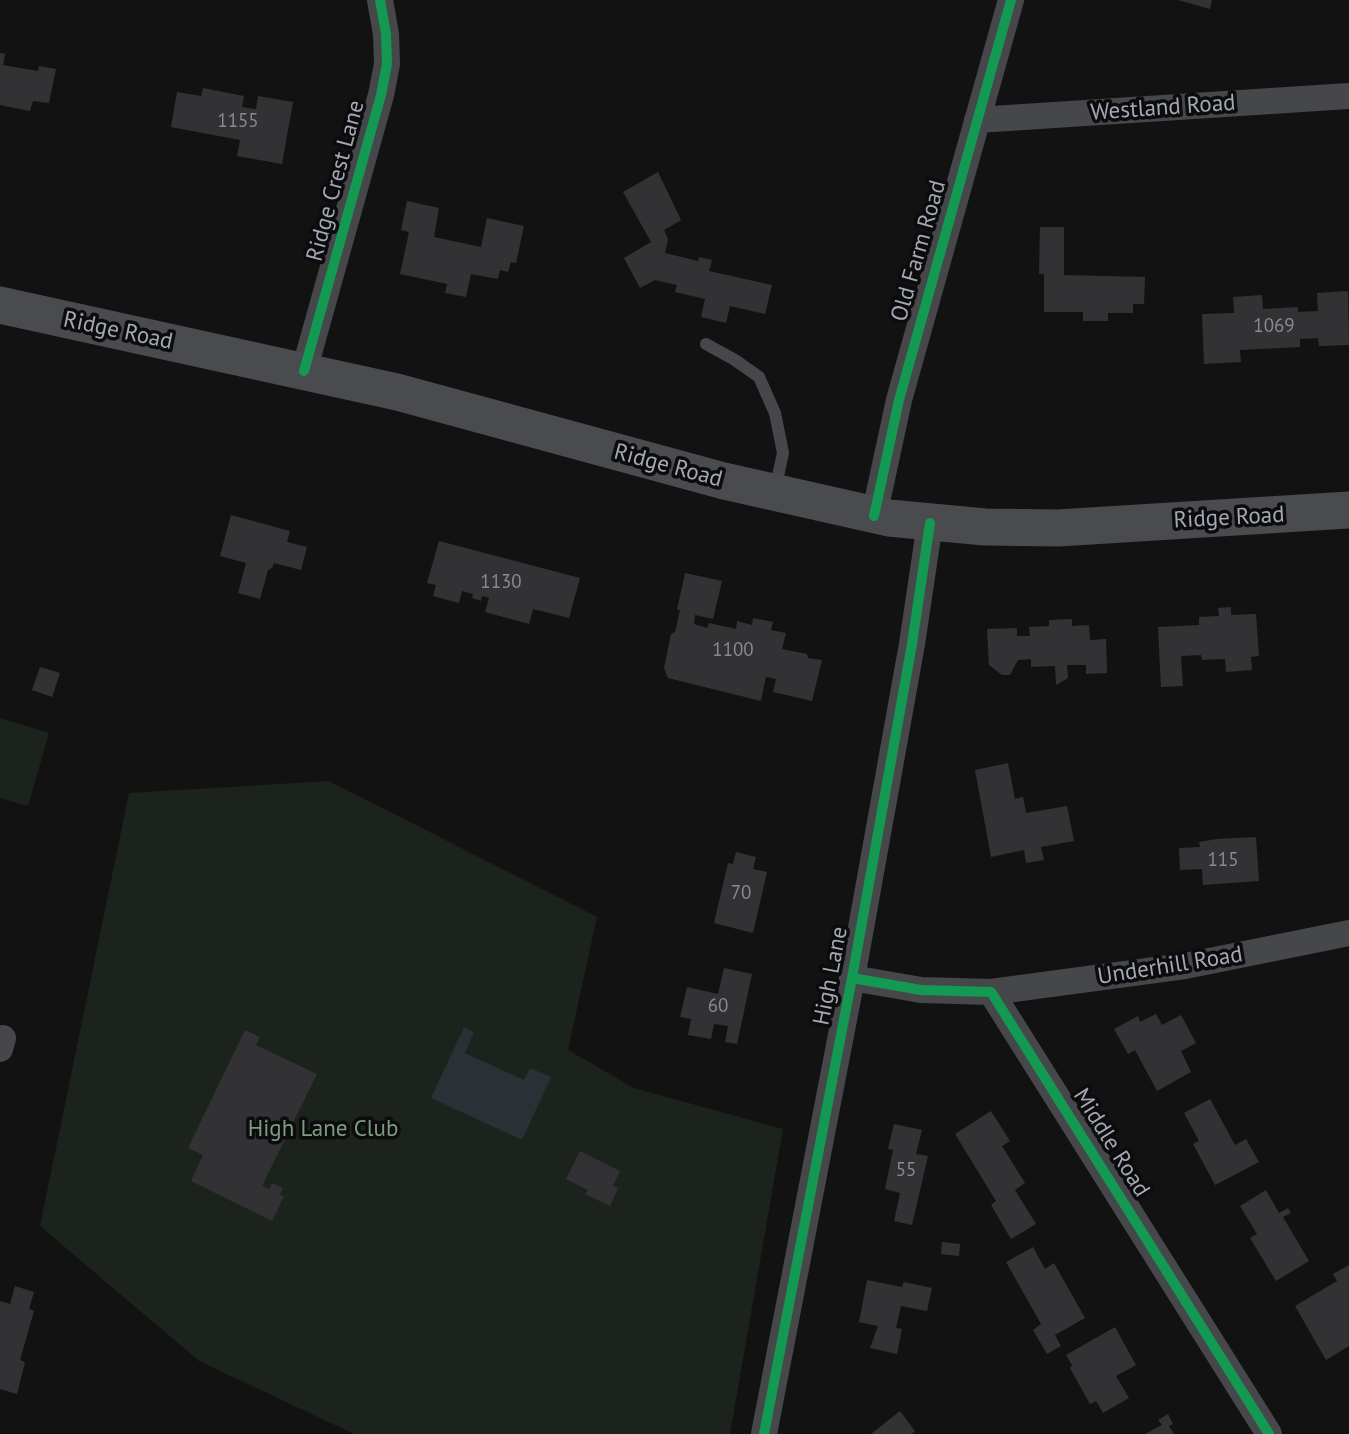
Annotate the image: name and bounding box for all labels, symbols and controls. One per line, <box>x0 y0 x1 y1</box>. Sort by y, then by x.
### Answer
street label: Westland Road <box>1090 89 1236 127</box>
street label: Ridge Crest Lane <box>301 98 371 264</box>
house number: 1155 <box>217 111 259 133</box>
street label: Old Farm Road <box>886 177 952 325</box>
street label: Ridge Road <box>61 306 175 356</box>
house number: 1069 <box>1253 316 1295 338</box>
street label: Ridge Road <box>611 438 725 494</box>
street label: Ridge Road <box>1173 501 1285 535</box>
house number: 1130 <box>480 572 522 594</box>
house number: 1100 <box>712 640 754 662</box>
house number: 115 <box>1207 850 1239 872</box>
house number: 70 <box>731 883 751 905</box>
street label: High Lane <box>808 924 854 1028</box>
street label: Underhill Road <box>1096 941 1244 991</box>
house number: 60 <box>708 996 728 1018</box>
street label: Middle Road <box>1067 1084 1155 1202</box>
park label: High Lane Club <box>248 1115 398 1143</box>
house number: 55 <box>896 1160 916 1182</box>

